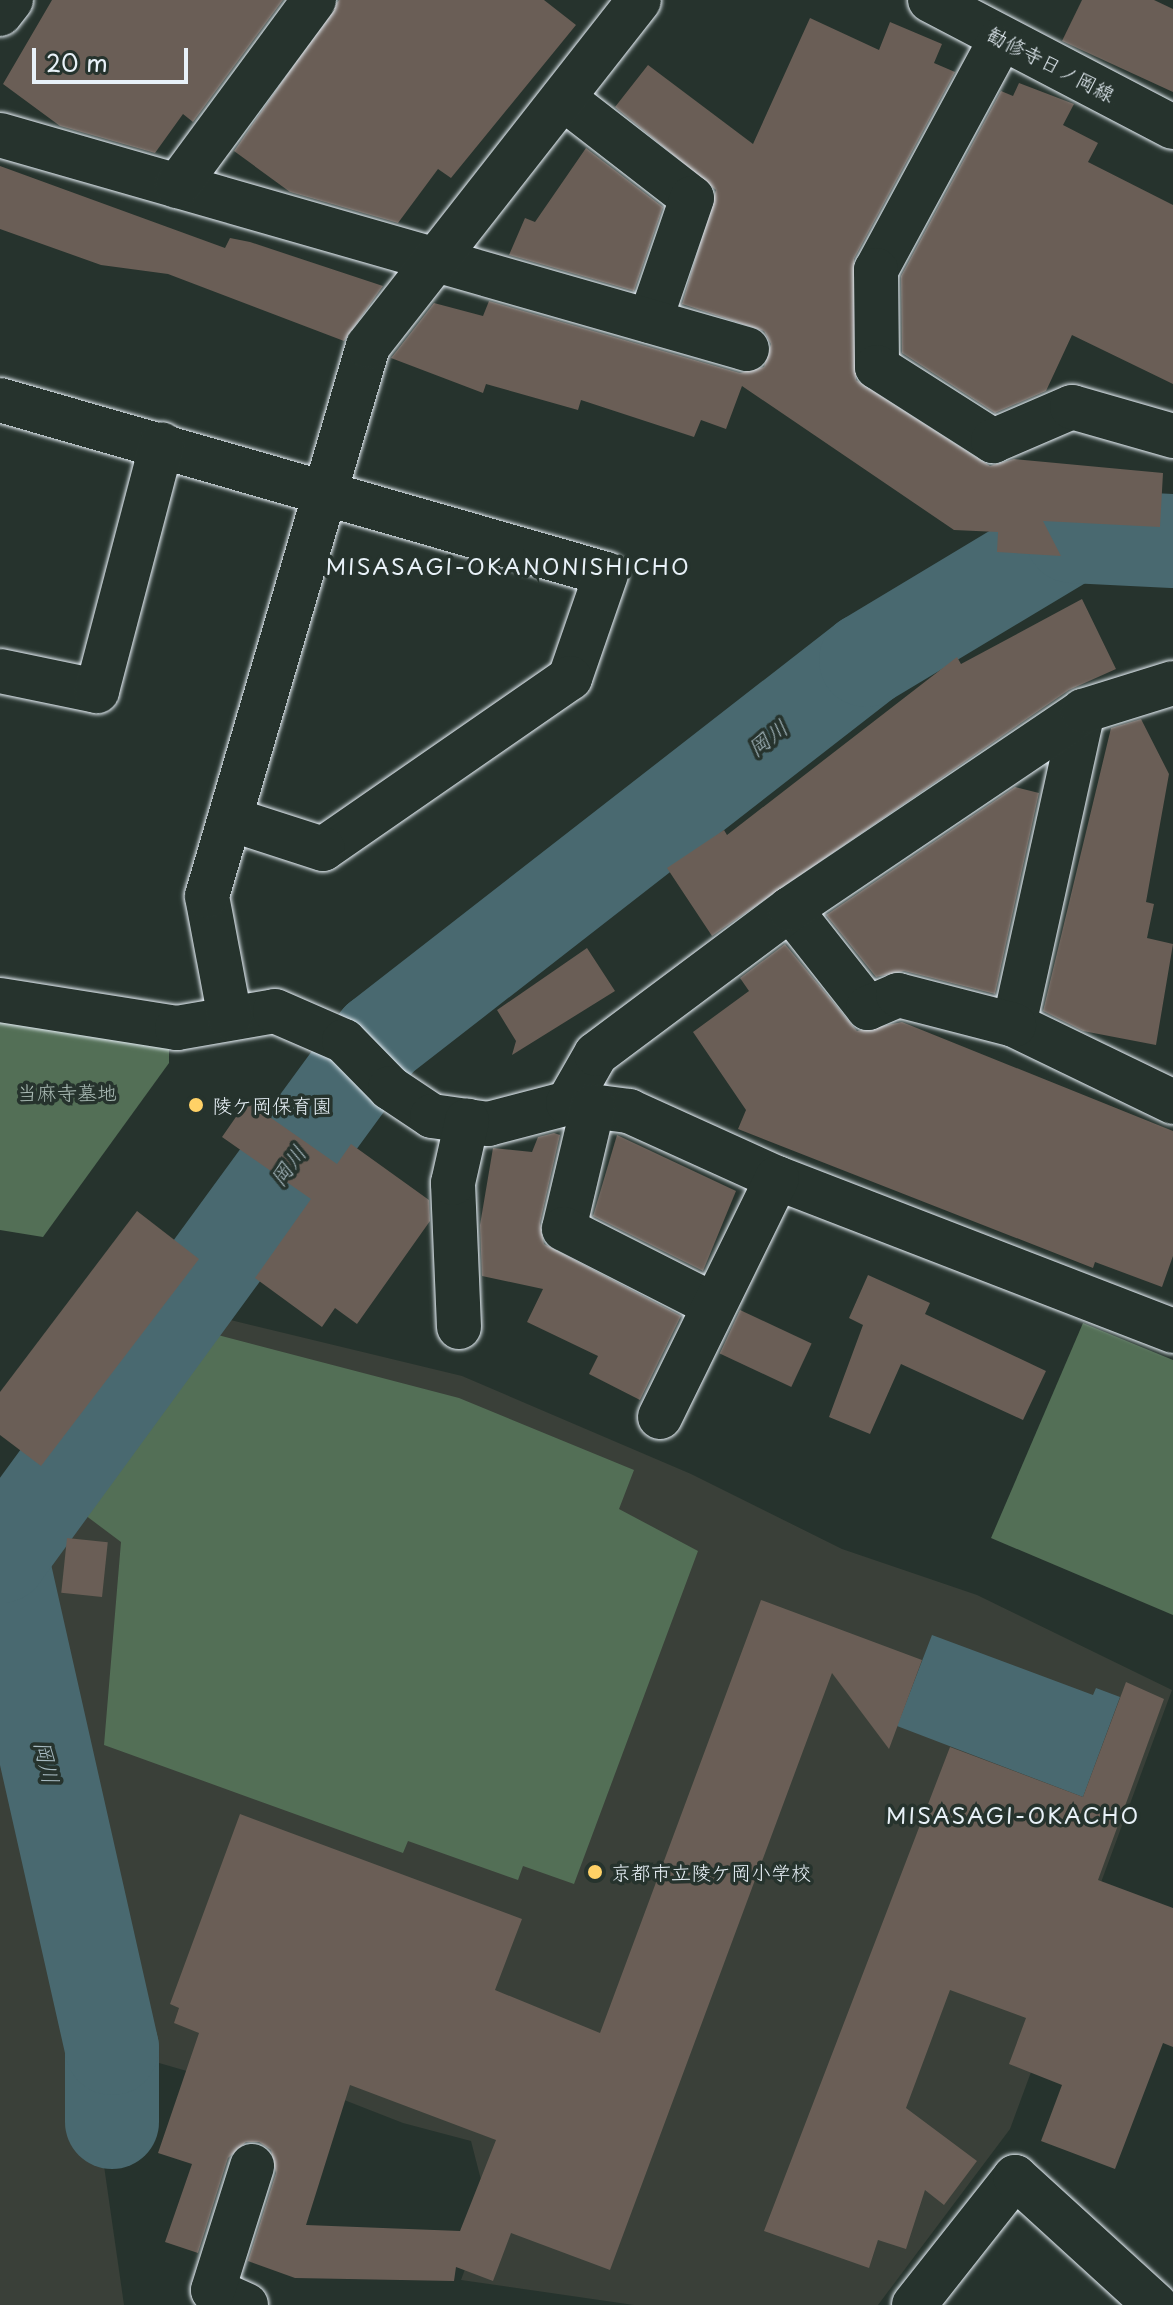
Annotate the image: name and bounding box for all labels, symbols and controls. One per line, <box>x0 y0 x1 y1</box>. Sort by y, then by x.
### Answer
street label: 勧修寺日ノ岡線 <box>983 22 1119 106</box>
scale bar <box>36 32 192 82</box>
text: 20 m <box>46 44 108 80</box>
district label: MISASAGI-OKANONISHICHO <box>327 553 689 579</box>
water label: 岡川 <box>742 713 792 761</box>
park label: 当麻寺墓地 <box>17 1080 117 1104</box>
place label: 陵ケ岡保育園 <box>212 1093 332 1117</box>
marker: 陵ケ岡保育園 <box>187 1096 205 1114</box>
water label: 岡川 <box>263 1139 311 1191</box>
water label: 岡川 <box>30 1738 66 1786</box>
district label: MISASAGI-OKACHO <box>886 1802 1140 1828</box>
place label: 京都市立陵ケ岡小学校 <box>611 1860 811 1884</box>
marker: 京都市立陵ケ岡小学校 <box>586 1863 604 1881</box>

